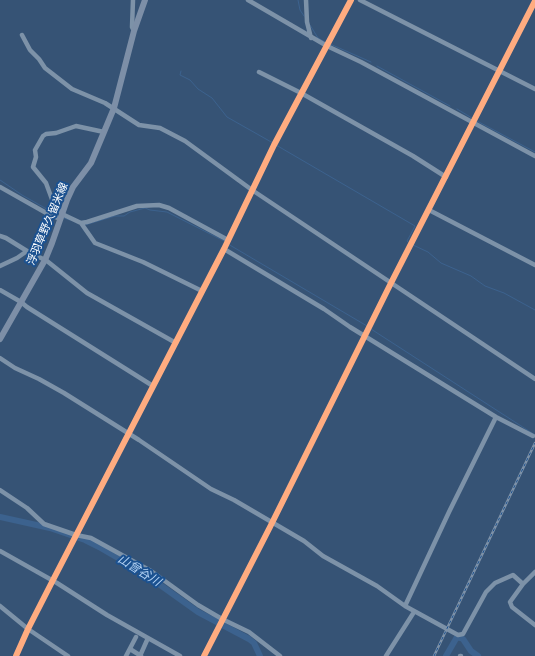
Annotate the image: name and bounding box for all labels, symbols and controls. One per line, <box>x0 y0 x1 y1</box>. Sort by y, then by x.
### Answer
street label: 浮羽草野久留米線 <box>25 181 71 267</box>
water label: 山曾谷川 <box>115 552 163 590</box>

